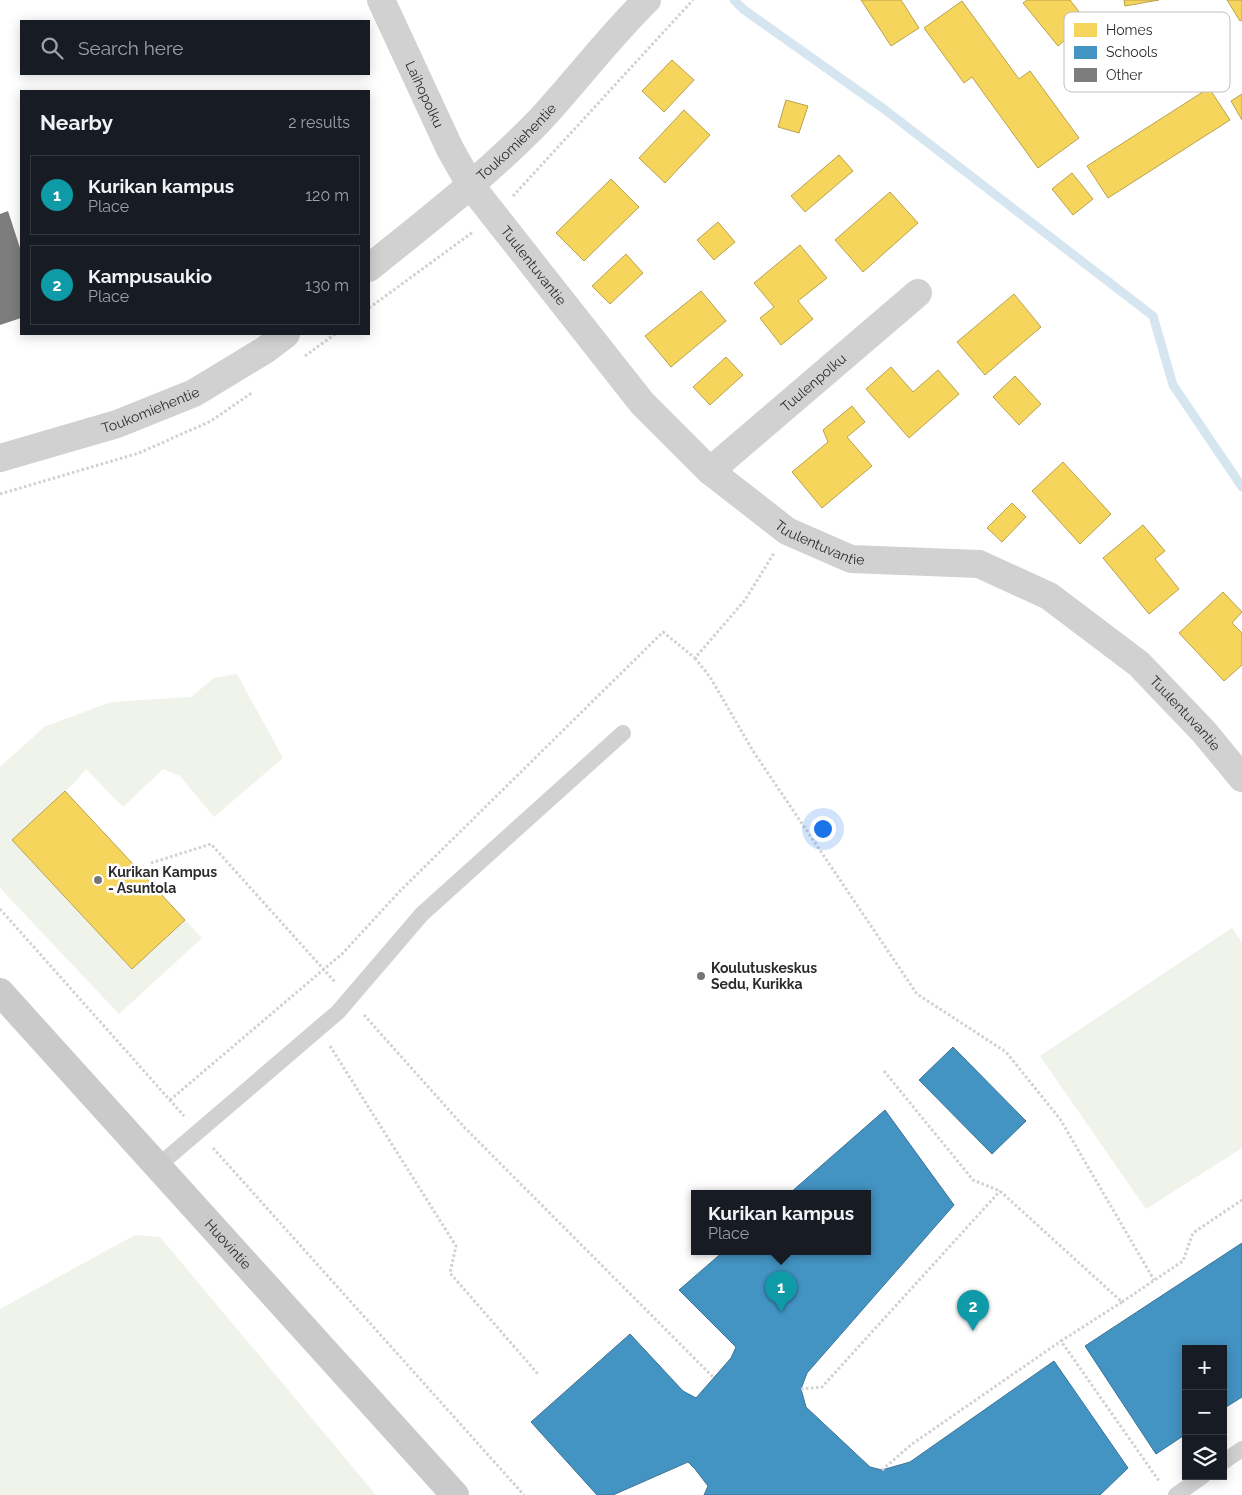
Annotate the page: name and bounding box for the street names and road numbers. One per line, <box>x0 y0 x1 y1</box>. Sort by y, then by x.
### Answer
street label: Laihopolku <box>402 58 447 130</box>
street label: Toukomiehentie <box>474 100 559 184</box>
street label: Tuulentuvantie <box>498 223 570 308</box>
street label: Tuulenpolku <box>777 350 849 415</box>
street label: Toukomiehentie <box>100 384 202 436</box>
street label: Tuulentuvantie <box>772 517 865 568</box>
street label: Tuulentuvantie <box>1147 672 1224 754</box>
street label: Huovintie <box>202 1216 255 1272</box>

